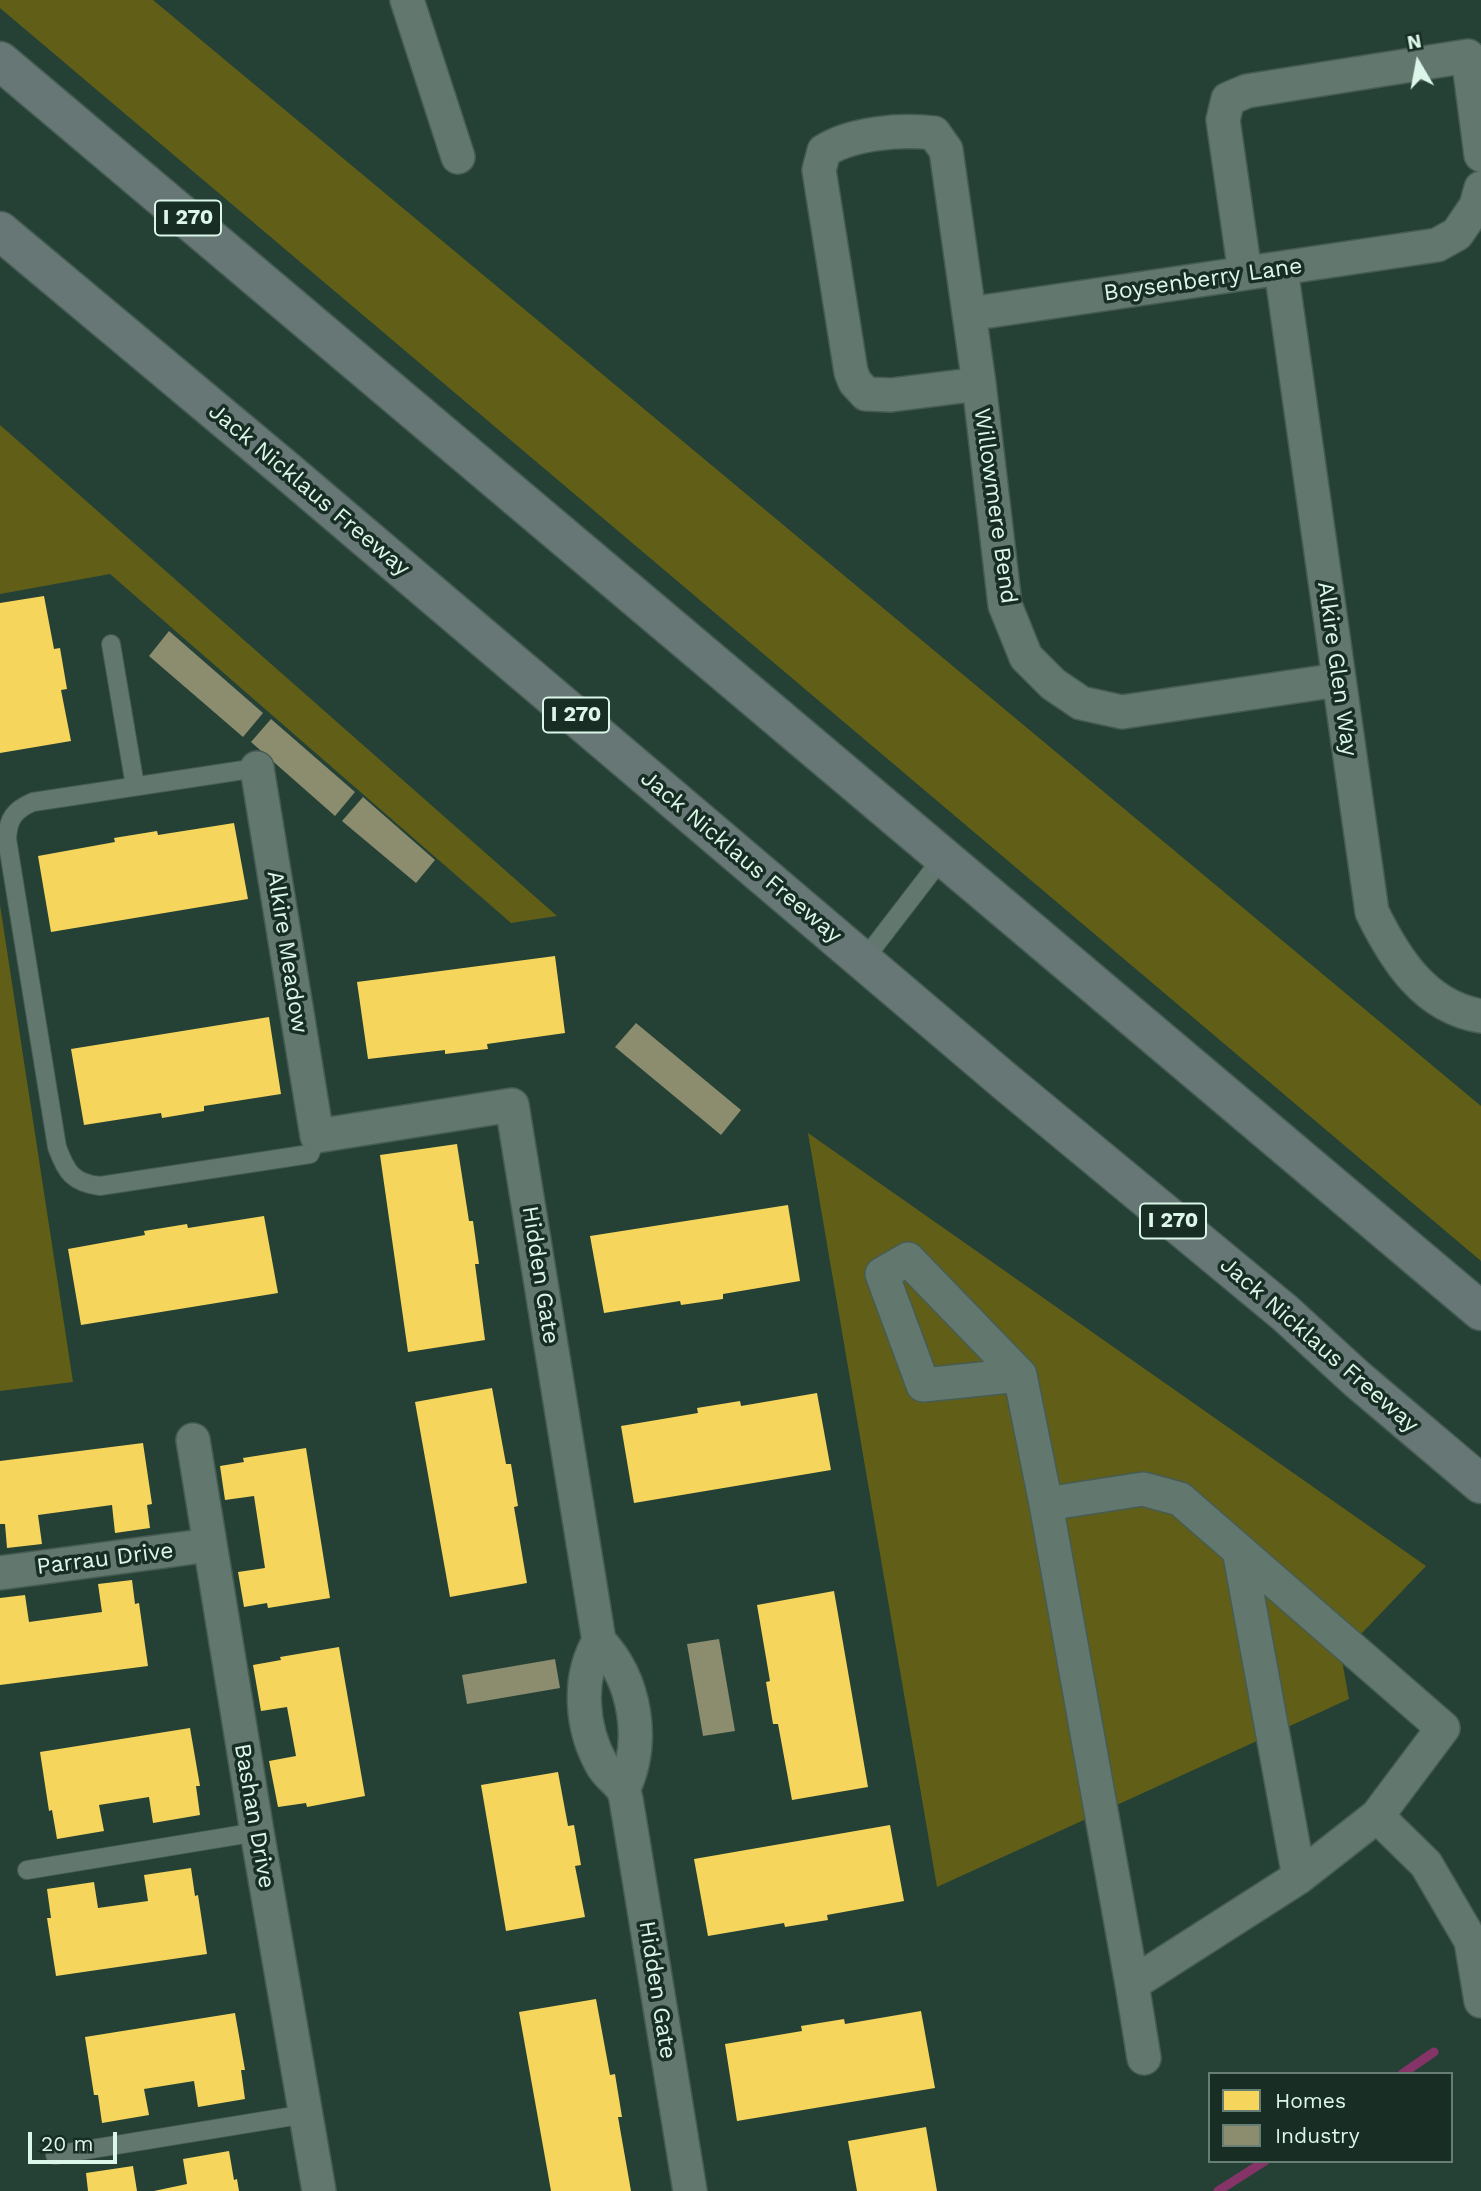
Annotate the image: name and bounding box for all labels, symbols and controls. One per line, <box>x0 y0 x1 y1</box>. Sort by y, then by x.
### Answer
north arrow <box>1383 28 1453 98</box>
text: N <box>1405 29 1423 54</box>
road number: I 270 <box>155 200 221 235</box>
street label: Boysenberry Lane <box>1102 252 1304 308</box>
street label: Jack Nicklaus Freeway <box>203 398 415 582</box>
street label: Willowmere Bend <box>968 406 1022 606</box>
street label: Alkire Glen Way <box>1311 580 1363 758</box>
road number: I 270 <box>543 698 609 732</box>
street label: Jack Nicklaus Freeway <box>635 765 847 949</box>
street label: Alkire Meadow <box>261 869 313 1035</box>
street label: Hidden Gate <box>515 1204 565 1346</box>
road number: I 270 <box>1140 1204 1206 1238</box>
street label: Jack Nicklaus Freeway <box>1214 1251 1424 1439</box>
street label: Parrau Drive <box>35 1537 175 1581</box>
street label: Bashan Drive <box>228 1741 280 1891</box>
street label: Hidden Gate <box>632 1919 682 2061</box>
legend <box>1208 2072 1453 2163</box>
text: Homes <box>1275 2088 1346 2113</box>
scale bar <box>32 2118 121 2162</box>
text: Industry <box>1275 2123 1360 2148</box>
text: 20 m <box>41 2131 93 2156</box>

